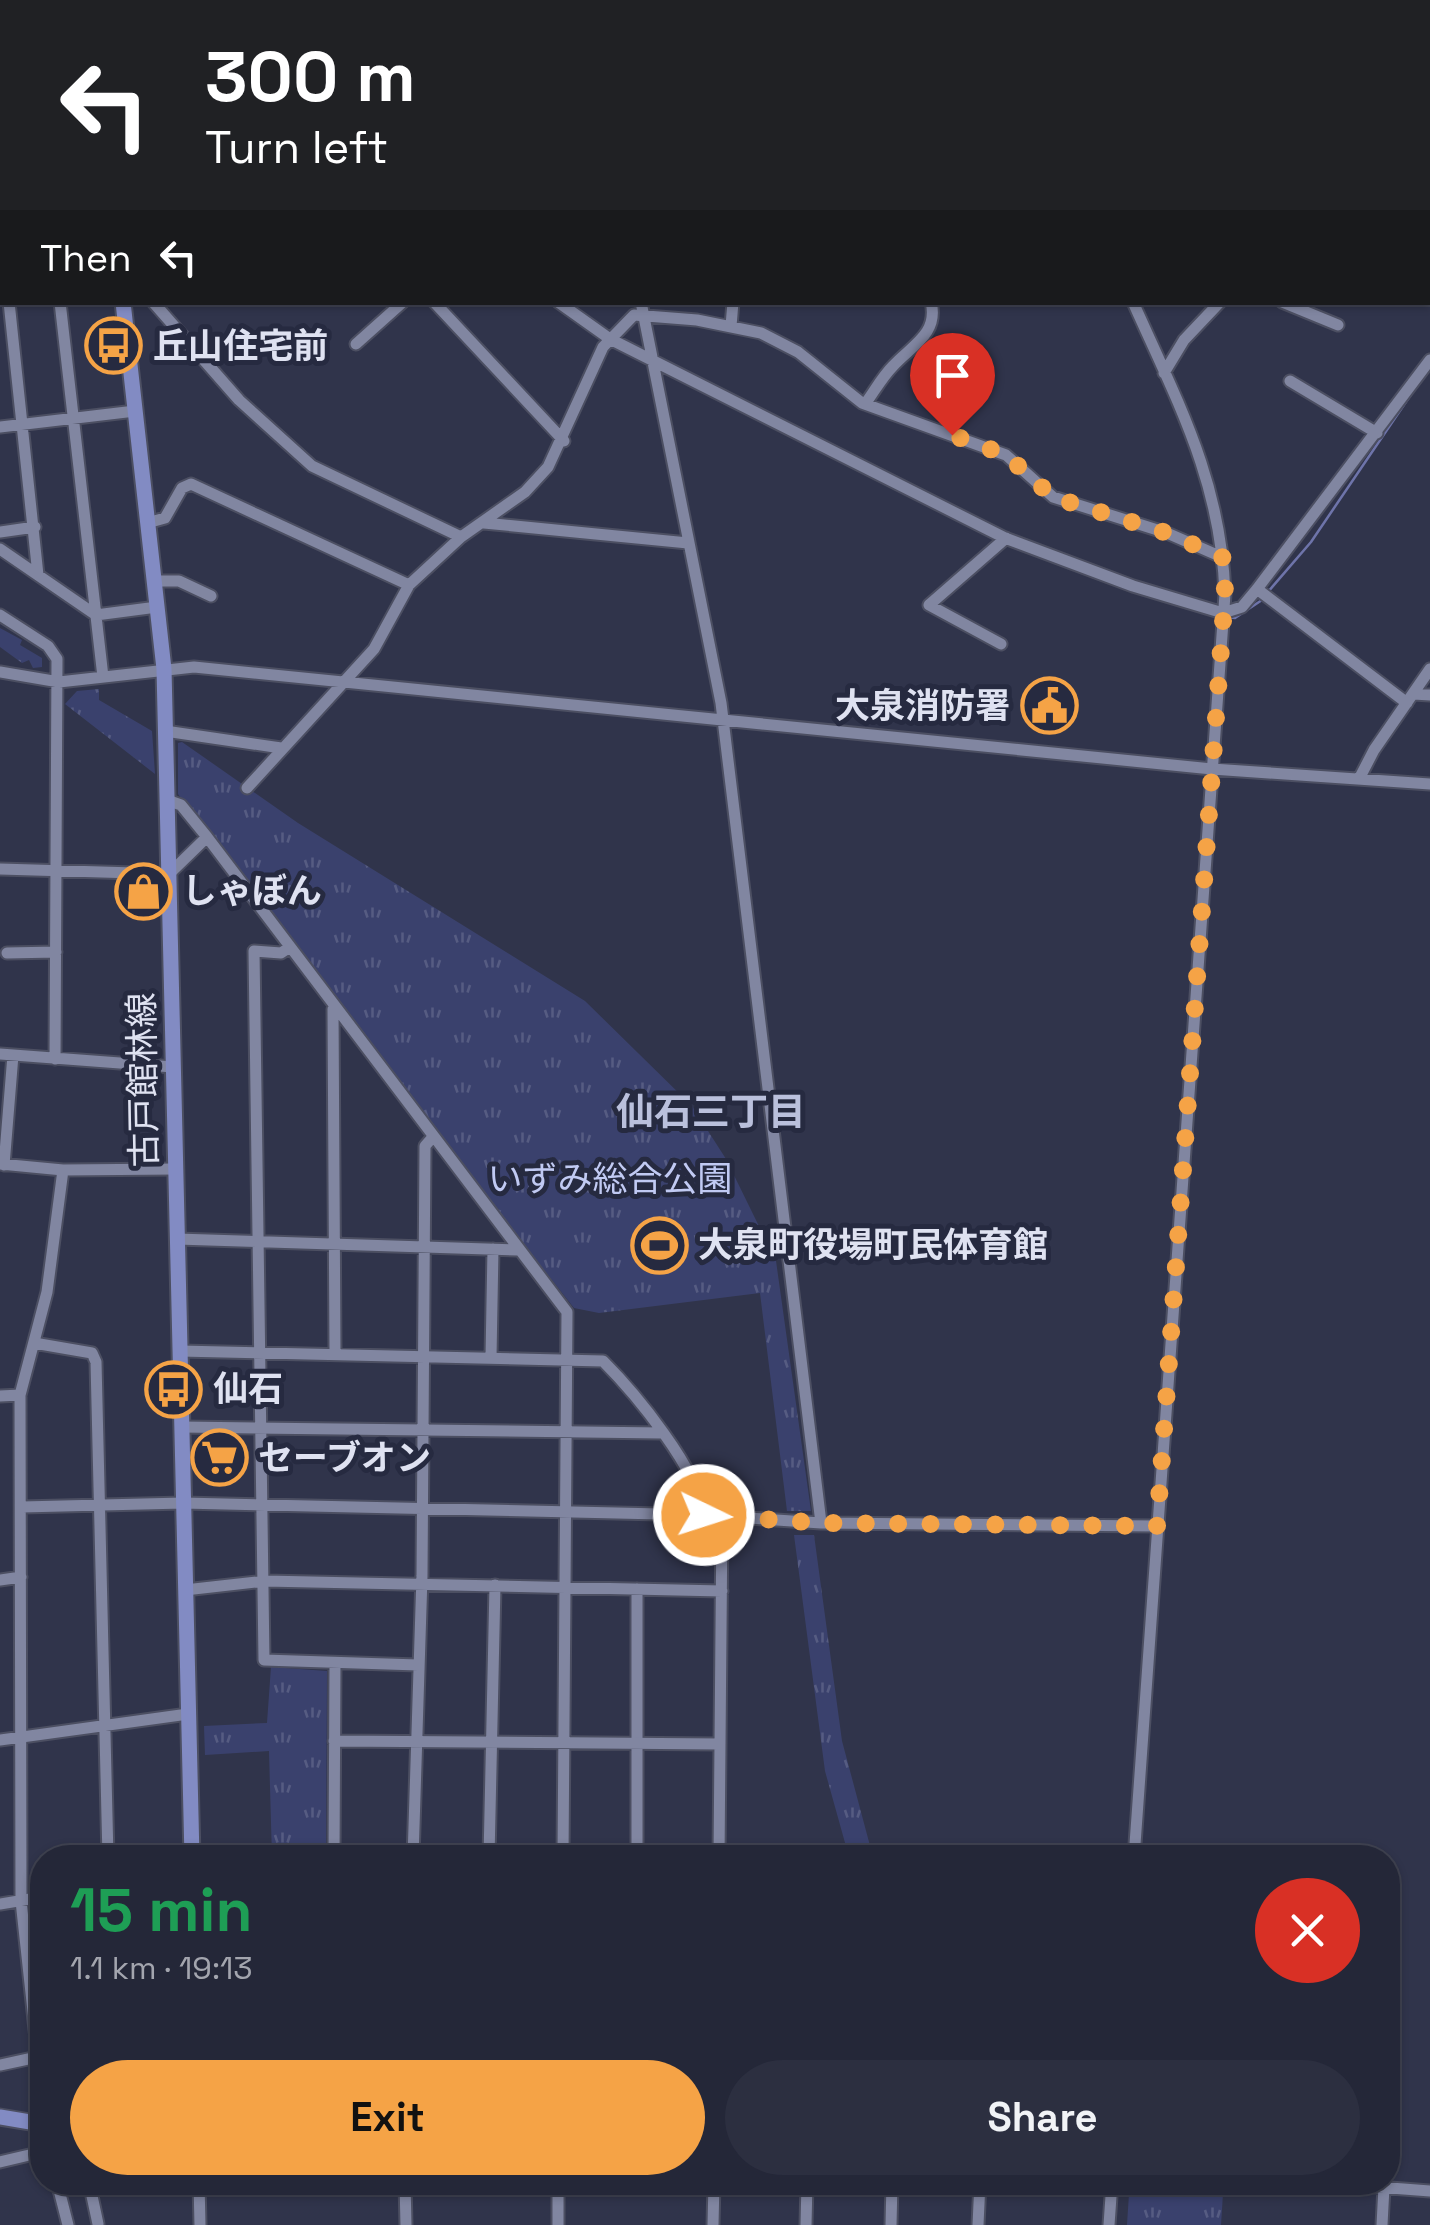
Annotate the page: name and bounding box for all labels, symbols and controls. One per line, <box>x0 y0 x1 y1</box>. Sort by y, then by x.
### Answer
text: 300 m <box>205 32 416 121</box>
icon: left <box>40 40 170 170</box>
text: Turn left <box>205 119 388 176</box>
icon: left <box>151 230 206 285</box>
text: Then <box>40 234 131 282</box>
bus stop icon: 丘山住宅前 <box>84 316 144 376</box>
place label: 丘山住宅前 <box>153 324 328 368</box>
pin <box>910 333 995 436</box>
icon: arrive <box>925 348 980 403</box>
public building icon: 大泉消防署 <box>1019 676 1079 736</box>
place label: 大泉消防署 <box>835 684 1010 728</box>
shop icon: しゃぼん <box>113 861 173 921</box>
place label: しゃぼん <box>182 869 322 913</box>
street label: 古戸館林線 <box>119 992 167 1168</box>
district label: 仙石三丁目 <box>616 1088 806 1136</box>
park label: いずみ総合公園 <box>487 1157 733 1201</box>
sports icon: 大泉町役場町民体育館 <box>629 1215 689 1275</box>
place label: 大泉町役場町民体育館 <box>698 1223 1048 1267</box>
bus stop icon: 仙石 <box>144 1359 204 1419</box>
place label: 仙石 <box>213 1367 283 1411</box>
supermarket icon: セーブオン <box>189 1428 249 1488</box>
place label: セーブオン <box>258 1436 431 1480</box>
position arrow <box>652 1463 756 1567</box>
text: 15 min <box>70 1872 253 1949</box>
button: close <box>1255 1878 1360 1983</box>
text: 1.1 km · 19:13 <box>70 1948 253 1988</box>
button: Exit <box>70 2060 705 2175</box>
button: Share <box>725 2060 1360 2175</box>

